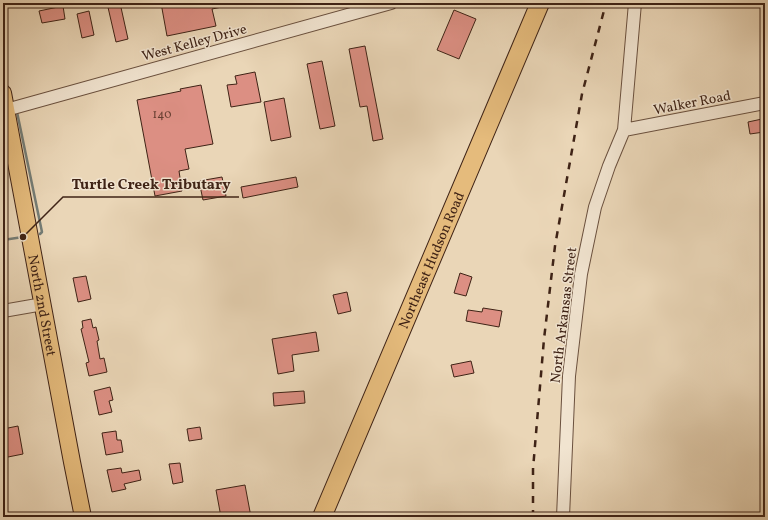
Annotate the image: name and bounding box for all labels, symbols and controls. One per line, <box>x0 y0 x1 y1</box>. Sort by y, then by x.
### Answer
street label: West Kelley Drive <box>140 20 249 67</box>
street label: Walker Road <box>652 87 733 120</box>
house number: 140 <box>153 107 171 123</box>
callout: Turtle Creek Tributary <box>63 170 239 197</box>
text: Turtle Creek Tributary <box>71 175 231 196</box>
street label: Northeast Hudson Road <box>395 189 470 332</box>
street label: North Arkansas Street <box>547 246 582 384</box>
street label: North 2nd Street <box>22 253 60 358</box>

